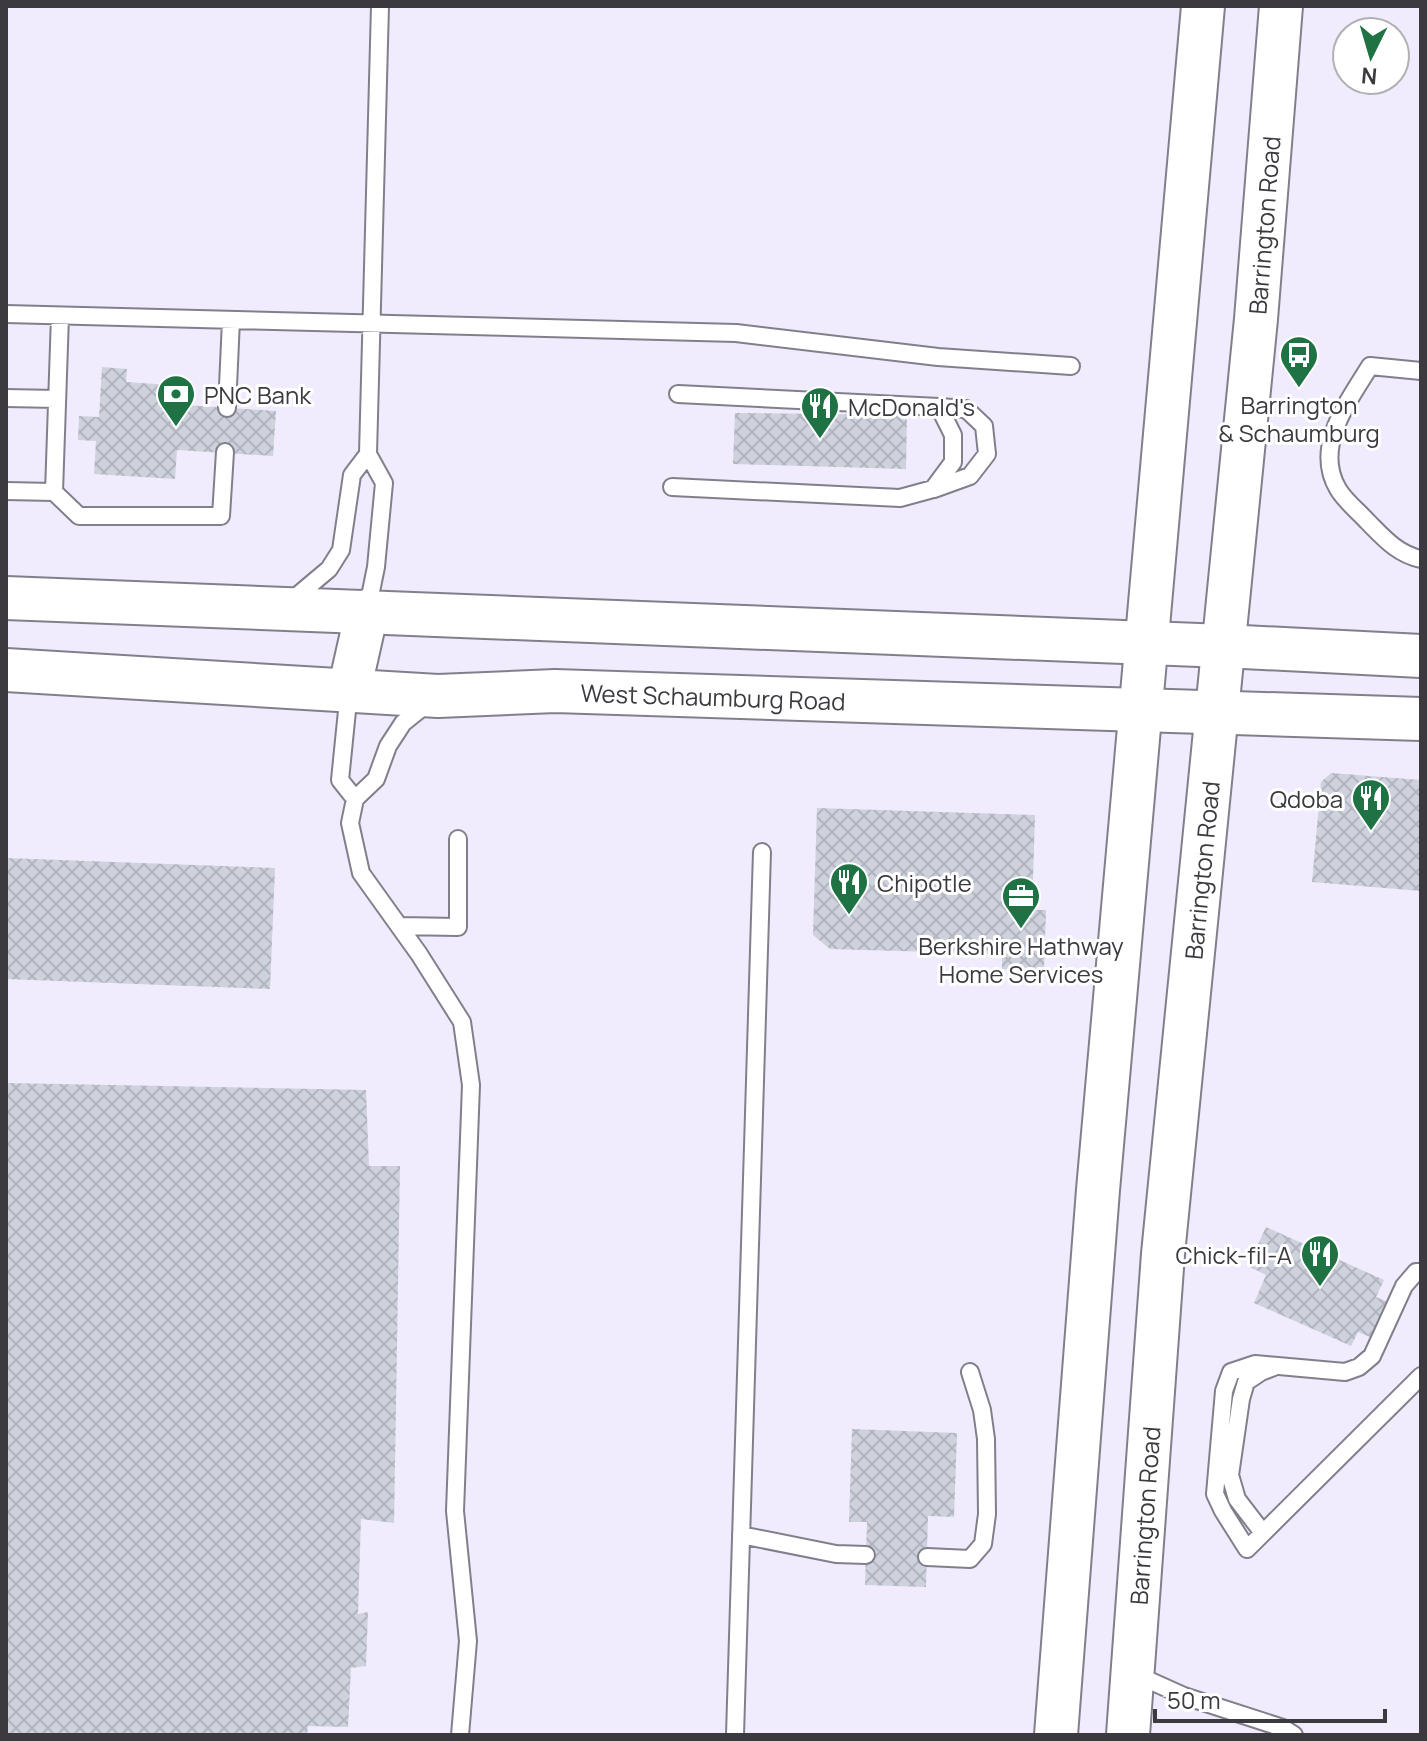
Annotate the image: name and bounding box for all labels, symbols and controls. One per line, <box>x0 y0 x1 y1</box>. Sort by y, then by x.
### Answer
north arrow <box>1331 16 1411 96</box>
text: N <box>1360 60 1378 92</box>
street label: Barrington Road <box>1240 135 1287 316</box>
bus stop icon: Barrington & Schaumburg <box>1278 334 1320 389</box>
bank icon: PNC Bank <box>155 373 197 428</box>
place label: PNC Bank <box>204 378 312 411</box>
restaurant icon: McDonald's <box>799 385 841 440</box>
place label: Barrington & Schaumburg <box>1218 388 1380 449</box>
place label: McDonald's <box>848 390 975 423</box>
street label: West Schaumburg Road <box>580 675 846 717</box>
restaurant icon: Qdoba <box>1350 777 1392 832</box>
street label: Barrington Road <box>1176 780 1226 961</box>
place label: Qdoba <box>1270 782 1343 815</box>
restaurant icon: Chipotle <box>828 861 870 916</box>
place label: Chipotle <box>877 866 972 899</box>
office icon: Berkshire Hathway Home Services <box>1000 875 1042 930</box>
place label: Berkshire Hathway Home Services <box>918 929 1124 990</box>
restaurant icon: Chick-fil-A <box>1299 1233 1341 1288</box>
place label: Chick-fil-A <box>1176 1238 1292 1271</box>
street label: Barrington Road <box>1121 1425 1167 1606</box>
scale bar <box>1155 1673 1385 1723</box>
text: 50 m <box>1167 1683 1221 1716</box>

